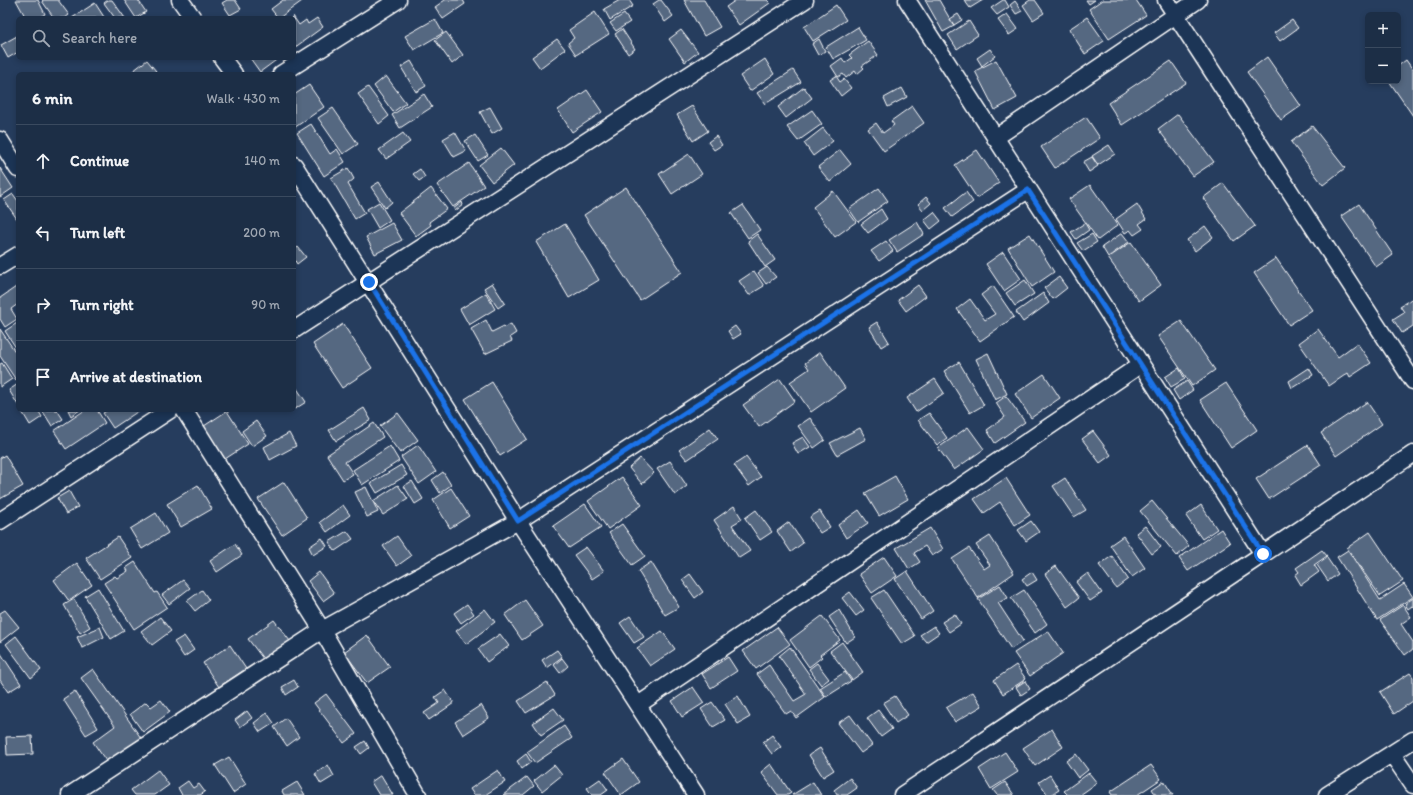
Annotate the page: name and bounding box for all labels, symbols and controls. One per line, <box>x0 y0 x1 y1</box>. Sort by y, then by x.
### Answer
map controls <box>1365 12 1401 84</box>
button: + <box>1365 12 1401 48</box>
search box <box>16 16 296 60</box>
icon: search <box>30 27 52 49</box>
text: Search here <box>62 29 137 47</box>
button: − <box>1365 48 1401 84</box>
text: 6 min <box>32 88 73 108</box>
text: Walk · 430 m <box>207 91 280 106</box>
icon: ahead <box>32 150 54 172</box>
text: Continue <box>70 152 129 170</box>
text: 140 m <box>244 153 280 168</box>
icon: left <box>32 222 54 244</box>
text: Turn left <box>70 224 125 242</box>
text: 200 m <box>243 225 280 240</box>
route end <box>360 273 378 291</box>
icon: right <box>32 294 54 316</box>
text: Turn right <box>70 296 134 314</box>
text: 90 m <box>251 297 280 312</box>
icon: arrive <box>32 366 54 388</box>
text: Arrive at destination <box>70 368 202 386</box>
route start <box>1254 545 1272 563</box>

